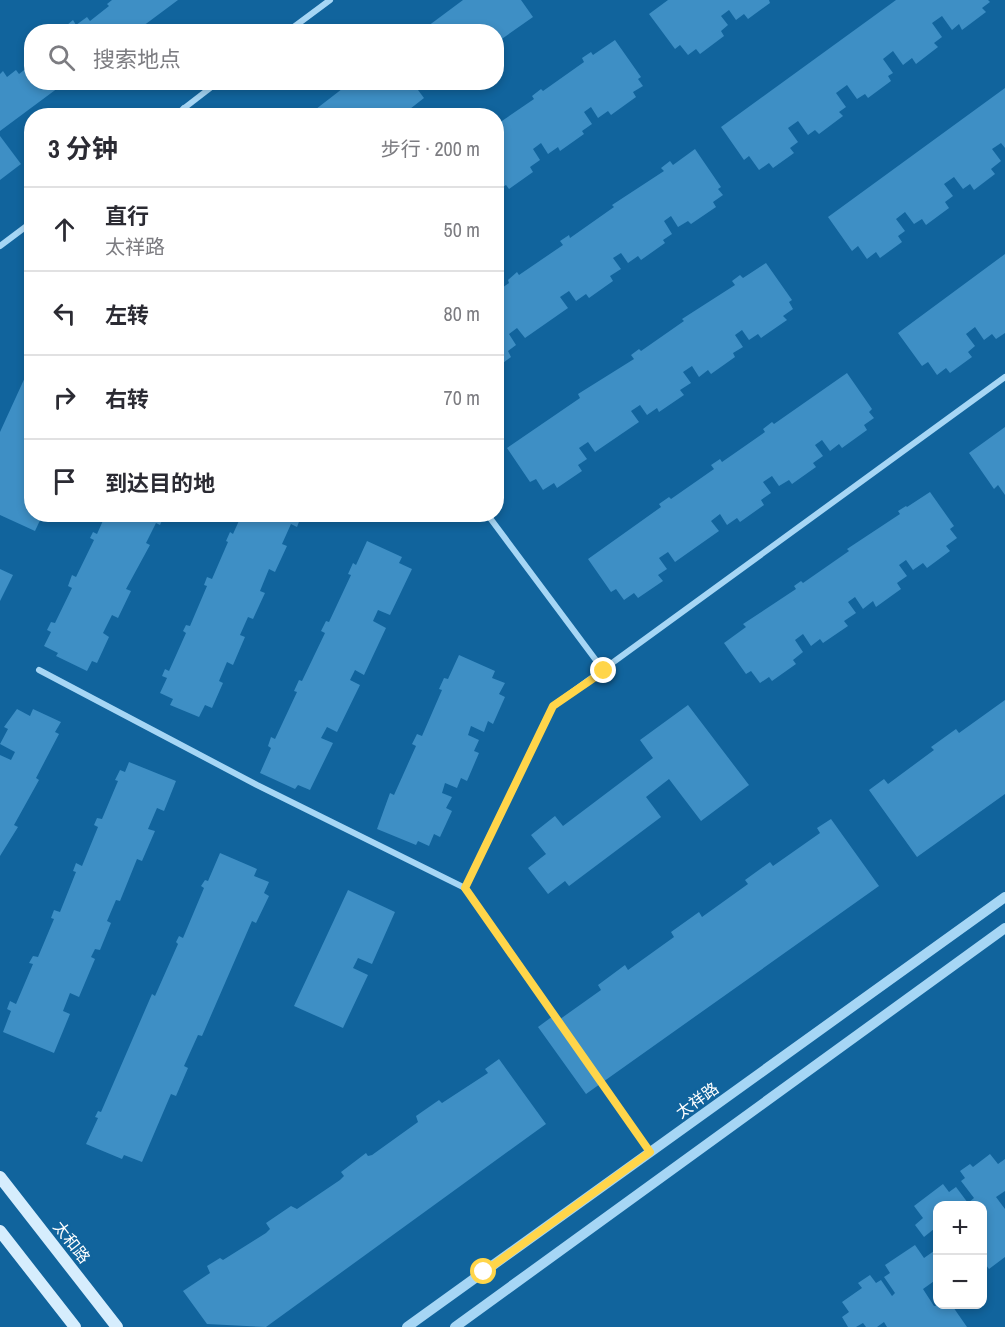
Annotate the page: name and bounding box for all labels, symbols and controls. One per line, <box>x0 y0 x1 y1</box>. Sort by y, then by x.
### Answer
search box <box>24 24 504 90</box>
icon: search <box>45 41 78 74</box>
text: 搜索地点 <box>93 44 181 74</box>
text: 3 分钟 <box>48 131 118 166</box>
text: 步行 · 200 m <box>381 135 480 162</box>
text: 直行 <box>105 201 149 231</box>
icon: ahead <box>48 213 81 246</box>
text: 50 m <box>444 216 480 243</box>
text: 太祥路 <box>105 233 165 260</box>
icon: left <box>48 297 81 330</box>
text: 左转 <box>105 300 149 330</box>
text: 80 m <box>444 300 480 327</box>
icon: right <box>48 381 81 414</box>
text: 右转 <box>105 384 149 414</box>
text: 70 m <box>444 384 480 411</box>
icon: arrive <box>48 465 81 498</box>
text: 到达目的地 <box>105 468 215 498</box>
route end <box>590 657 616 683</box>
street label: 太祥路 <box>671 1077 723 1123</box>
map controls <box>933 1201 987 1309</box>
button: + <box>933 1201 987 1255</box>
street label: 太和路 <box>49 1216 95 1268</box>
button: − <box>933 1255 987 1309</box>
route start <box>470 1258 496 1284</box>

